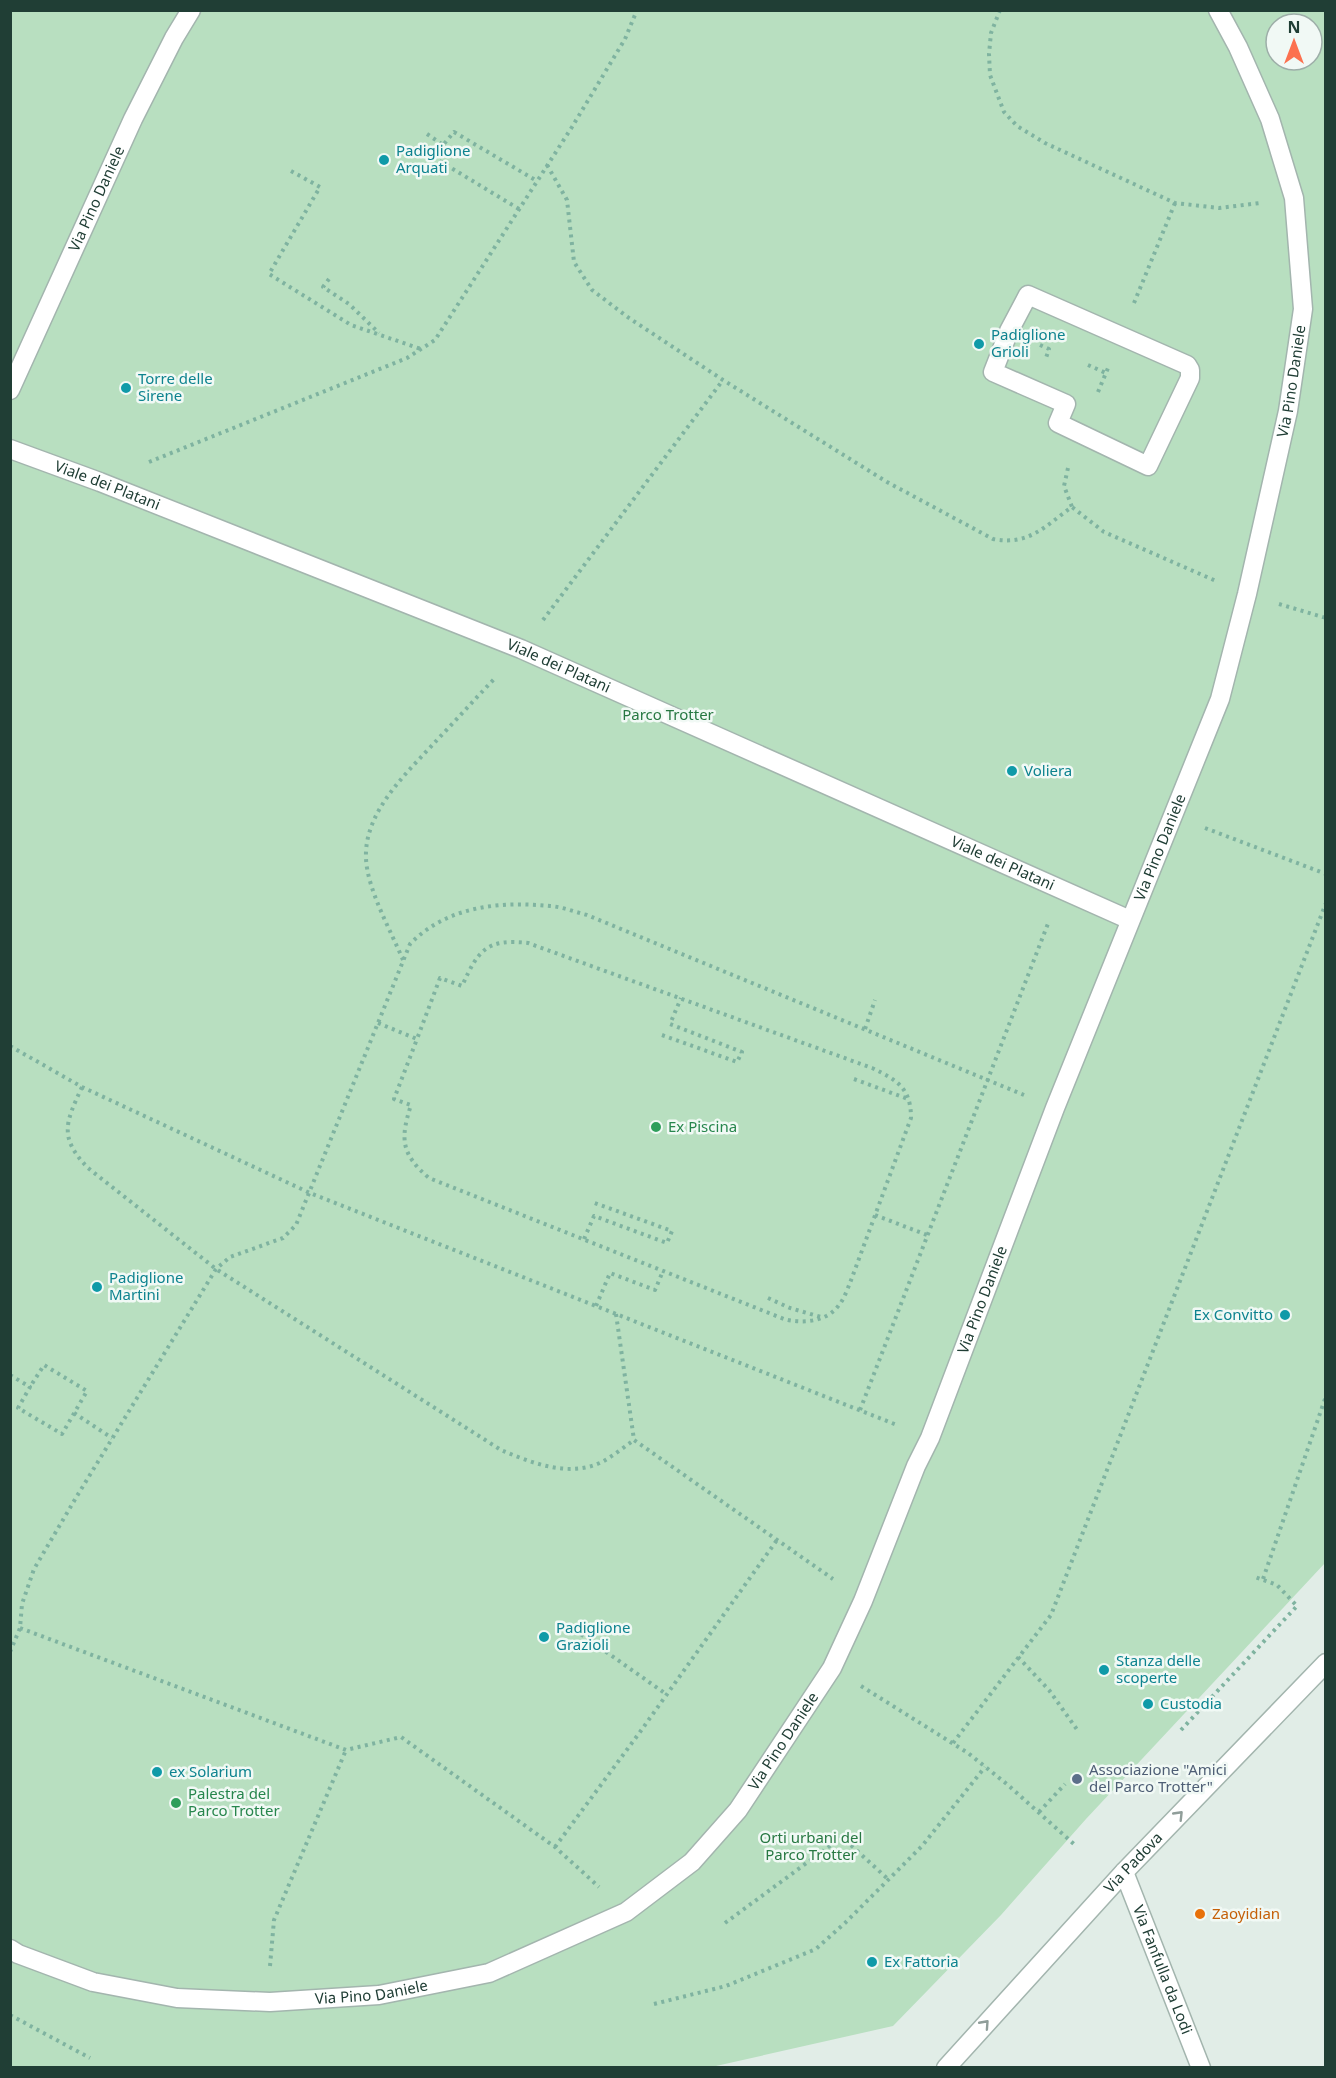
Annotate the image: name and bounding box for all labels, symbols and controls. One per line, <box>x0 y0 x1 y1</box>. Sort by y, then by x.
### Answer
north arrow <box>1264 12 1324 72</box>
text: N <box>1287 16 1301 38</box>
place label: Padiglione Arquati <box>396 140 470 177</box>
street label: Via Pino Daniele <box>63 142 129 254</box>
marker: Padiglione Arquati <box>377 153 391 167</box>
street label: Via Pino Daniele <box>1271 323 1310 439</box>
place label: Padiglione Grioli <box>991 324 1065 361</box>
marker: Padiglione Grioli <box>972 337 986 351</box>
place label: Torre delle Sirene <box>138 368 213 405</box>
marker: Torre delle Sirene <box>119 381 133 395</box>
street label: Viale dei Platani <box>52 455 163 514</box>
street label: Viale dei Platani <box>504 633 614 697</box>
park label: Parco Trotter <box>622 704 714 724</box>
place label: Voliera <box>1024 760 1072 780</box>
marker: Voliera <box>1005 764 1019 778</box>
street label: Via Pino Daniele <box>1129 791 1190 904</box>
street label: Viale dei Platani <box>948 831 1058 894</box>
place label: Ex Piscina <box>668 1116 737 1136</box>
marker: Ex Piscina <box>649 1120 663 1134</box>
street label: Via Pino Daniele <box>952 1243 1011 1356</box>
place label: Padiglione Martini <box>109 1267 183 1304</box>
marker: Padiglione Martini <box>90 1280 104 1294</box>
place label: Ex Convitto <box>1194 1304 1273 1324</box>
marker: Ex Convitto <box>1278 1308 1292 1322</box>
place label: Padiglione Grazioli <box>556 1617 630 1654</box>
marker: Padiglione Grazioli <box>537 1630 551 1644</box>
place label: Stanza delle scoperte <box>1116 1650 1201 1687</box>
marker: Stanza delle scoperte <box>1097 1663 1111 1677</box>
street label: Via Pino Daniele <box>743 1688 822 1794</box>
place label: Custodia <box>1160 1693 1222 1713</box>
marker: Custodia <box>1141 1697 1155 1711</box>
place label: Associazione "Amici del Parco Trotter" <box>1089 1759 1227 1796</box>
place label: ex Solarium <box>169 1761 252 1781</box>
marker: ex Solarium <box>150 1765 164 1779</box>
marker: Associazione "Amici del Parco Trotter" <box>1070 1772 1084 1786</box>
place label: Palestra del Parco Trotter <box>188 1783 280 1820</box>
marker: Palestra del Parco Trotter <box>169 1796 183 1810</box>
one-way arrow <box>1172 1811 1183 1821</box>
park label: Orti urbani del Parco Trotter <box>760 1827 862 1864</box>
street label: Via Padova <box>1099 1827 1166 1897</box>
street label: Via Fanfulla da Lodi <box>1129 1902 1198 2037</box>
place label: Zaoyidian <box>1212 1903 1280 1923</box>
marker: Zaoyidian <box>1193 1907 1207 1921</box>
place label: Ex Fattoria <box>884 1951 959 1971</box>
marker: Ex Fattoria <box>865 1955 879 1969</box>
street label: Via Pino Daniele <box>314 1974 429 2008</box>
one-way arrow <box>978 2021 989 2031</box>

